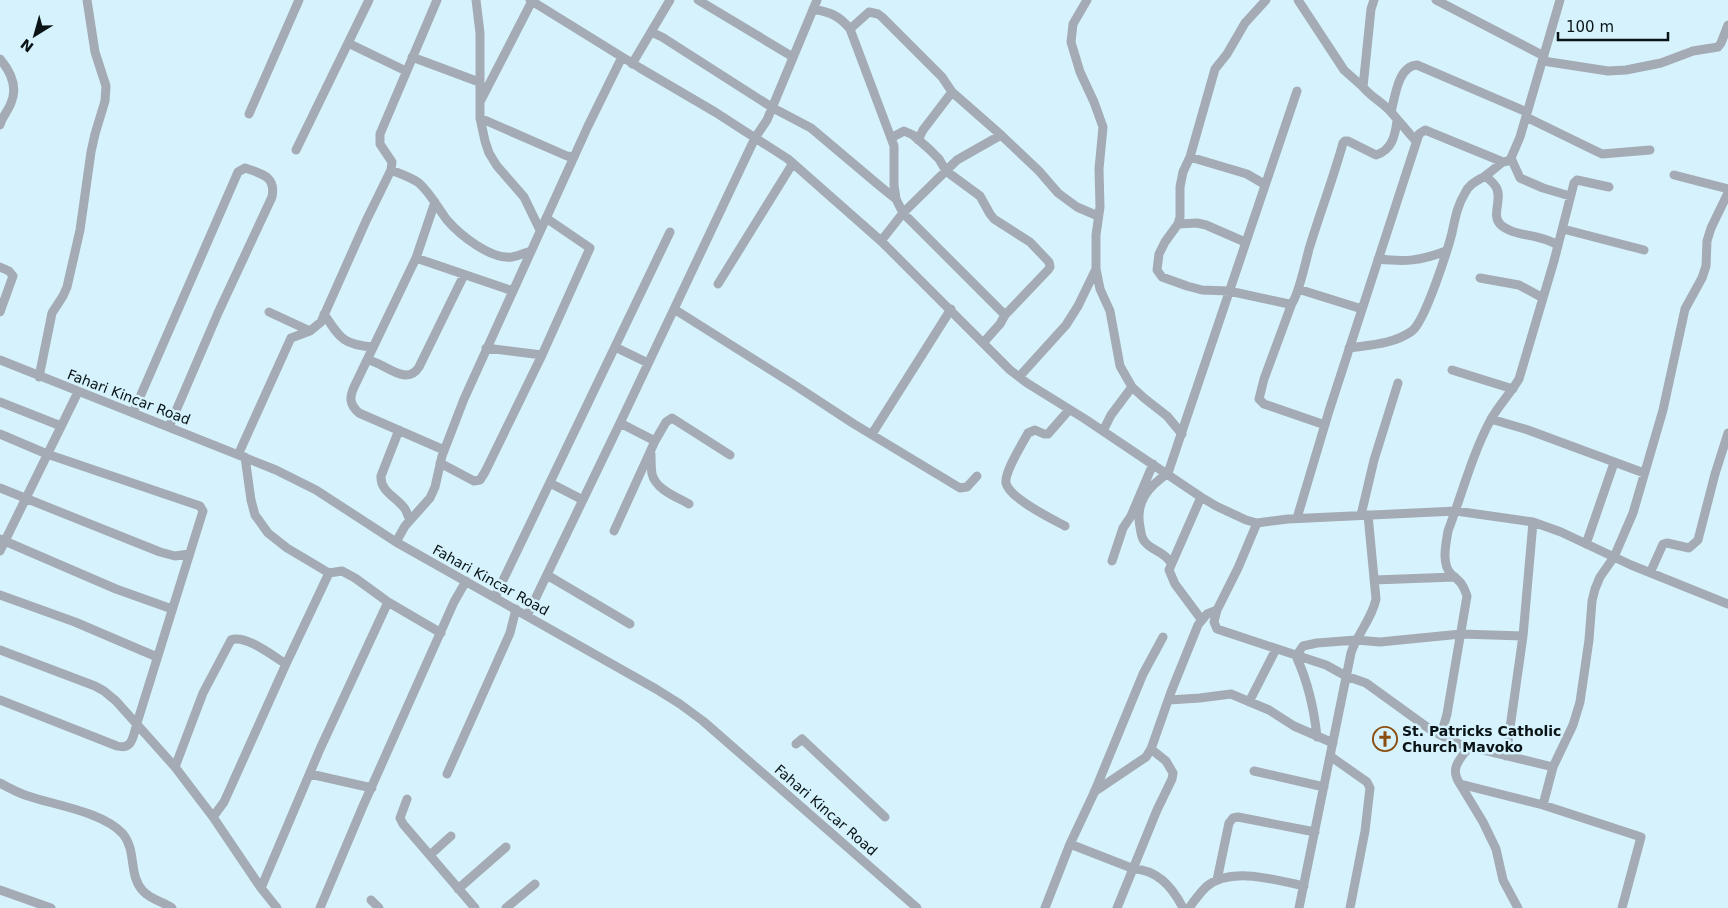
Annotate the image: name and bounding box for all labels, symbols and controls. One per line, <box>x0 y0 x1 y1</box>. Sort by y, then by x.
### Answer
north arrow <box>10 10 60 60</box>
scale bar <box>1558 10 1668 42</box>
text: 100 m <box>1566 18 1614 36</box>
text: N <box>18 35 37 55</box>
street label: Fahari Kincar Road <box>65 366 193 428</box>
street label: Fahari Kincar Road <box>430 541 552 619</box>
place label: St. Patricks Catholic Church Mavoko <box>1402 723 1561 755</box>
church icon: St. Patricks Catholic Church Mavoko <box>1372 726 1398 752</box>
street label: Fahari Kincar Road <box>772 761 880 859</box>

